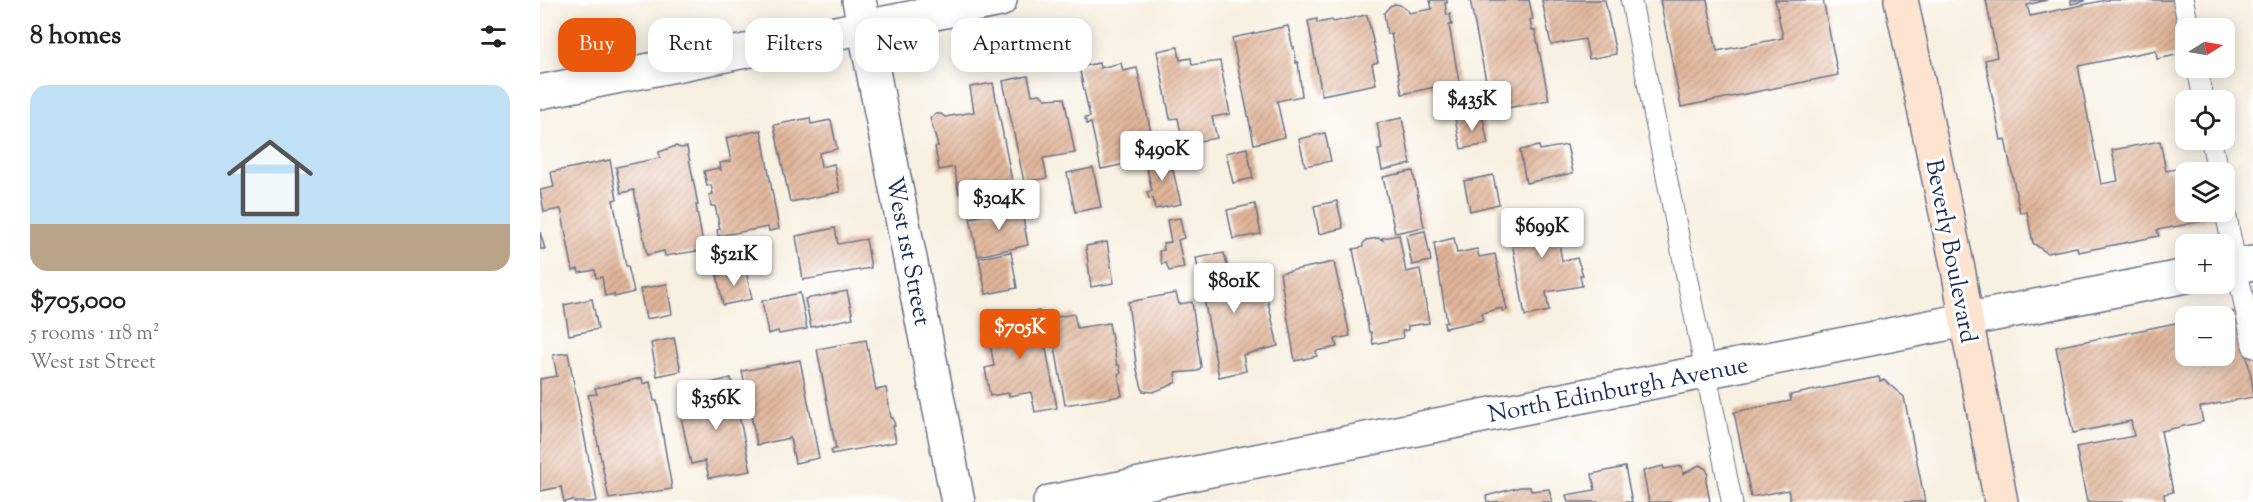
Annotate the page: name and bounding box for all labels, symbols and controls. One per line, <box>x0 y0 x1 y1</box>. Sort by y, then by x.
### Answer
text: 8 homes <box>30 18 121 55</box>
chip: Buy <box>558 18 636 72</box>
chip: Rent <box>648 18 733 72</box>
chip: Filters <box>745 18 843 72</box>
chip: New <box>855 18 939 72</box>
chip: Apartment <box>951 18 1092 72</box>
north arrow <box>2175 18 2235 78</box>
map controls <box>2175 18 2235 366</box>
icon: filters <box>477 20 510 53</box>
pin: $435K <box>1430 81 1514 132</box>
text: $435K <box>1447 86 1497 115</box>
button: locate <box>2175 90 2235 150</box>
icon: home <box>216 124 324 232</box>
pin: $490K <box>1120 131 1204 182</box>
text: $490K <box>1134 136 1190 165</box>
street label: Beverly Boulevard <box>1916 157 1985 347</box>
button: layers <box>2175 162 2235 222</box>
street label: West 1st Street <box>876 174 938 329</box>
pin: $304K <box>957 180 1041 231</box>
text: $304K <box>973 185 1025 214</box>
pin: $699K <box>1500 208 1584 259</box>
text: $699K <box>1515 213 1569 242</box>
button: + <box>2175 234 2235 294</box>
pin: $521K <box>692 236 776 287</box>
text: $521K <box>710 241 758 270</box>
pin: $801K <box>1192 263 1276 314</box>
text: $801K <box>1208 268 1260 297</box>
text: $705,000 <box>30 283 126 320</box>
button: − <box>2175 306 2235 366</box>
pin: $705K <box>978 309 1062 360</box>
text: $705K <box>994 314 1046 343</box>
text: 5 rooms · 118 m² <box>30 320 160 349</box>
text: West 1st Street <box>30 349 156 378</box>
street label: North Edinburgh Avenue <box>1485 349 1751 433</box>
pin: $356K <box>674 380 758 431</box>
text: $356K <box>691 385 741 414</box>

